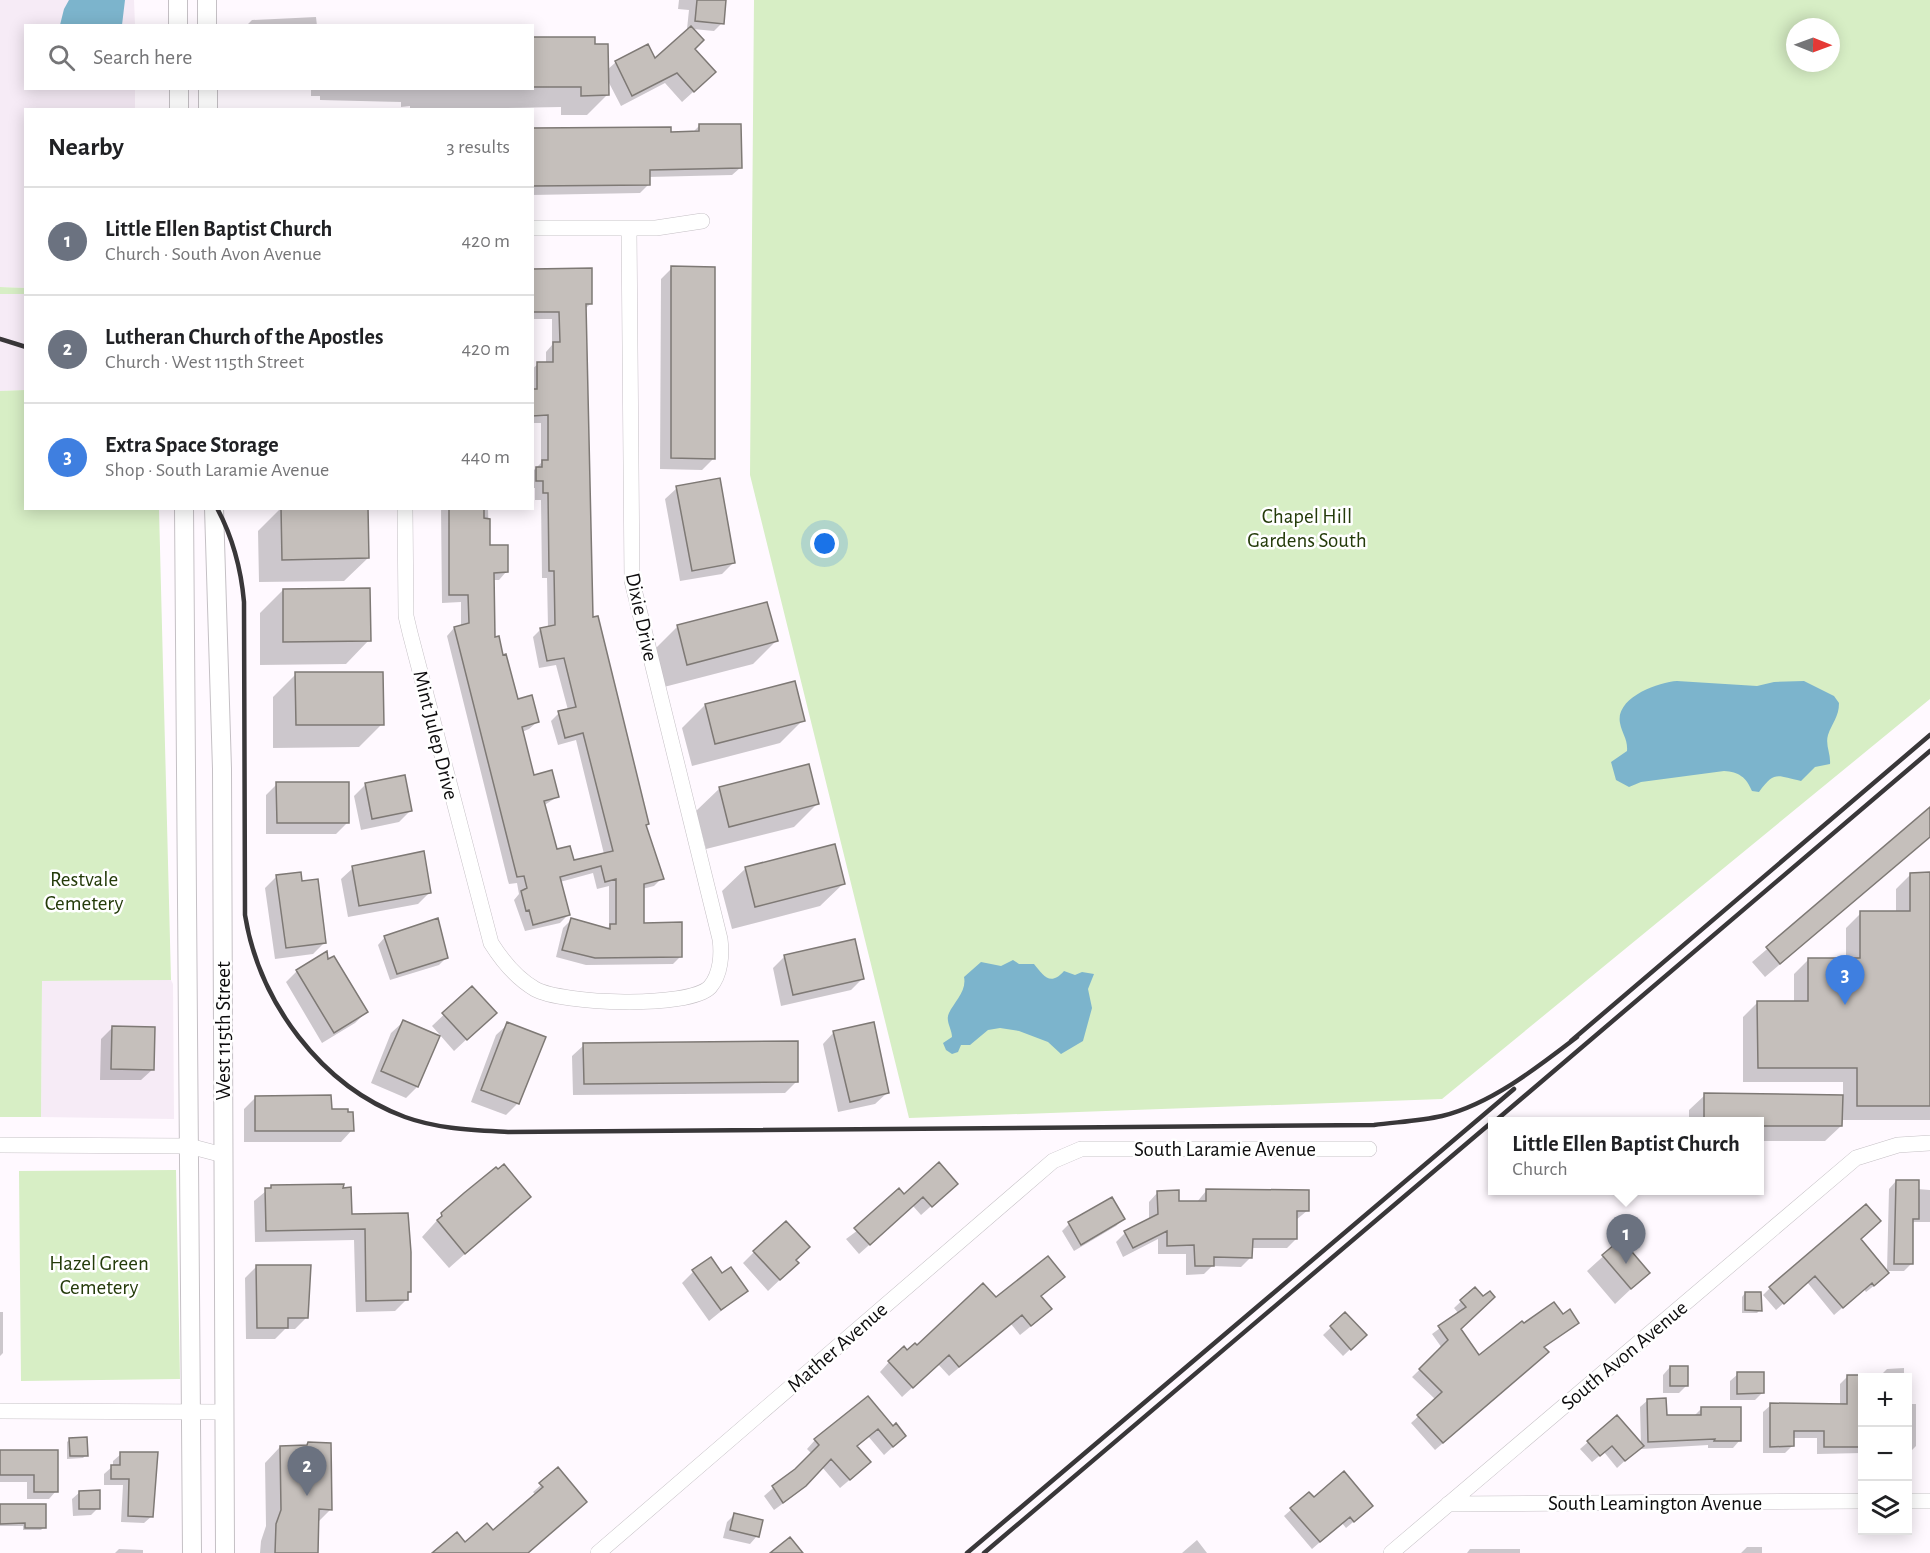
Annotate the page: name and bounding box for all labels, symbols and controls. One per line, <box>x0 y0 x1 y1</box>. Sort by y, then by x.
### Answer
north arrow <box>1786 18 1840 72</box>
search box <box>24 24 534 90</box>
icon: search <box>45 41 78 74</box>
text: Search here <box>93 46 192 68</box>
text: Nearby <box>48 134 124 160</box>
text: 3 results <box>446 137 510 157</box>
text: Little Ellen Baptist Church <box>105 218 332 240</box>
text: 1 <box>64 231 71 251</box>
text: 420 m <box>461 231 510 251</box>
text: Church · South Avon Avenue <box>105 244 322 264</box>
text: Lutheran Church of the Apostles <box>105 326 383 348</box>
text: 2 <box>63 339 72 359</box>
text: 420 m <box>461 339 510 359</box>
text: Church · West 115th Street <box>105 352 304 372</box>
text: Extra Space Storage <box>105 434 279 456</box>
text: 3 <box>63 447 72 467</box>
text: 440 m <box>461 447 510 467</box>
text: Shop · South Laramie Avenue <box>105 460 329 480</box>
park label: Chapel Hill Gardens South <box>1247 506 1367 551</box>
your location <box>810 529 839 558</box>
street label: Dixie Drive <box>622 571 661 663</box>
street label: Mint Julep Drive <box>409 668 462 802</box>
park label: Restvale Cemetery <box>45 869 123 914</box>
pin: 3 <box>1826 956 1864 1005</box>
street label: West 115th Street <box>213 961 234 1101</box>
popup <box>1488 1117 1764 1195</box>
text: Little Ellen Baptist Church <box>1512 1133 1740 1155</box>
street label: South Laramie Avenue <box>1134 1139 1316 1160</box>
text: Church <box>1512 1159 1568 1179</box>
pin: 1 <box>1606 1214 1646 1264</box>
park label: Hazel Green Cemetery <box>49 1253 149 1298</box>
street label: South Avon Avenue <box>1557 1297 1691 1414</box>
street label: Mather Avenue <box>783 1299 891 1396</box>
map controls <box>1858 1373 1912 1535</box>
button: + <box>1858 1373 1912 1427</box>
button: − <box>1858 1427 1912 1481</box>
pin: 2 <box>288 1446 326 1496</box>
button: layers <box>1858 1481 1912 1535</box>
street label: South Leamington Avenue <box>1548 1493 1762 1514</box>

